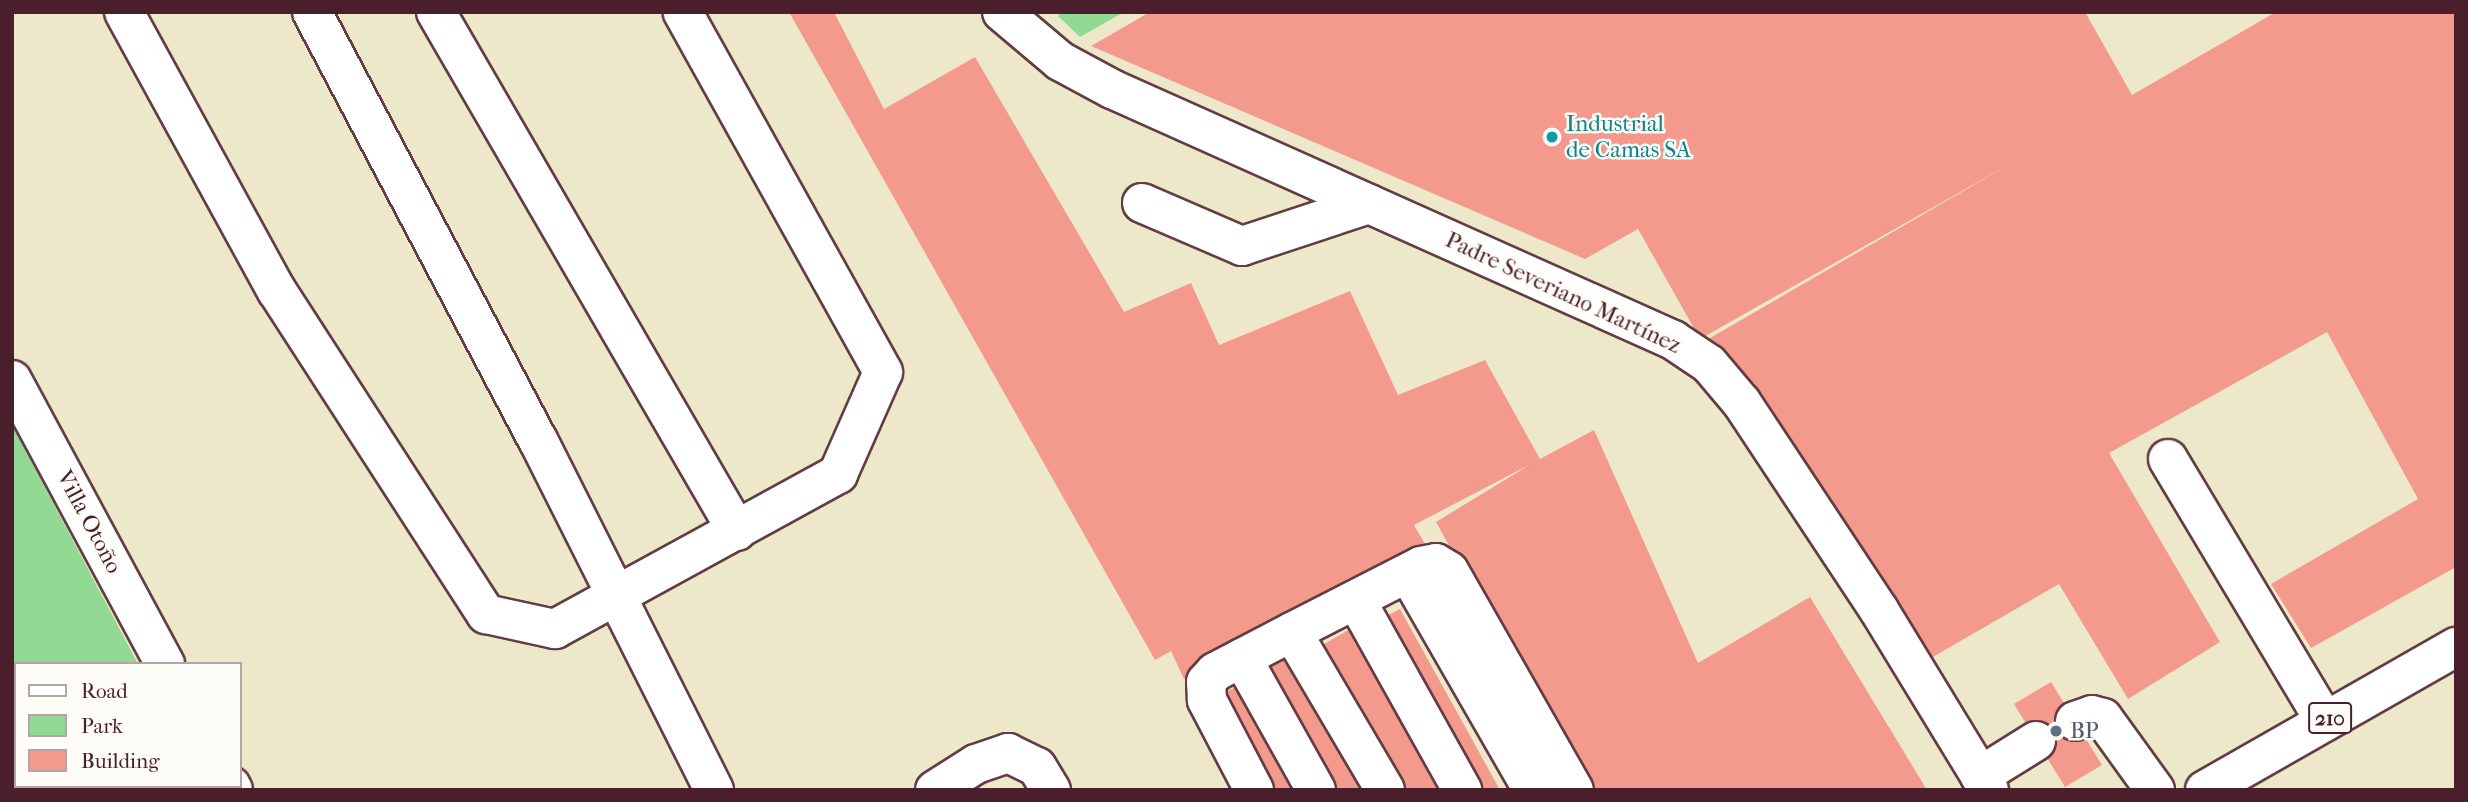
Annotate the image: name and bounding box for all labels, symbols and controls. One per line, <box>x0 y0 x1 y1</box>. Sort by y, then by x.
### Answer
place label: Industrial de Camas SA <box>1566 110 1691 164</box>
marker: Industrial de Camas SA <box>1544 129 1560 145</box>
street label: Padre Severiano Martínez <box>1441 226 1685 360</box>
street label: Villa Otoño <box>50 466 128 578</box>
legend <box>14 662 242 788</box>
text: Road <box>81 679 128 703</box>
road number: 210 <box>2307 700 2353 736</box>
text: Park <box>81 714 123 738</box>
place label: BP <box>2070 717 2099 745</box>
marker: BP <box>2048 723 2064 739</box>
text: Building <box>81 749 159 773</box>

